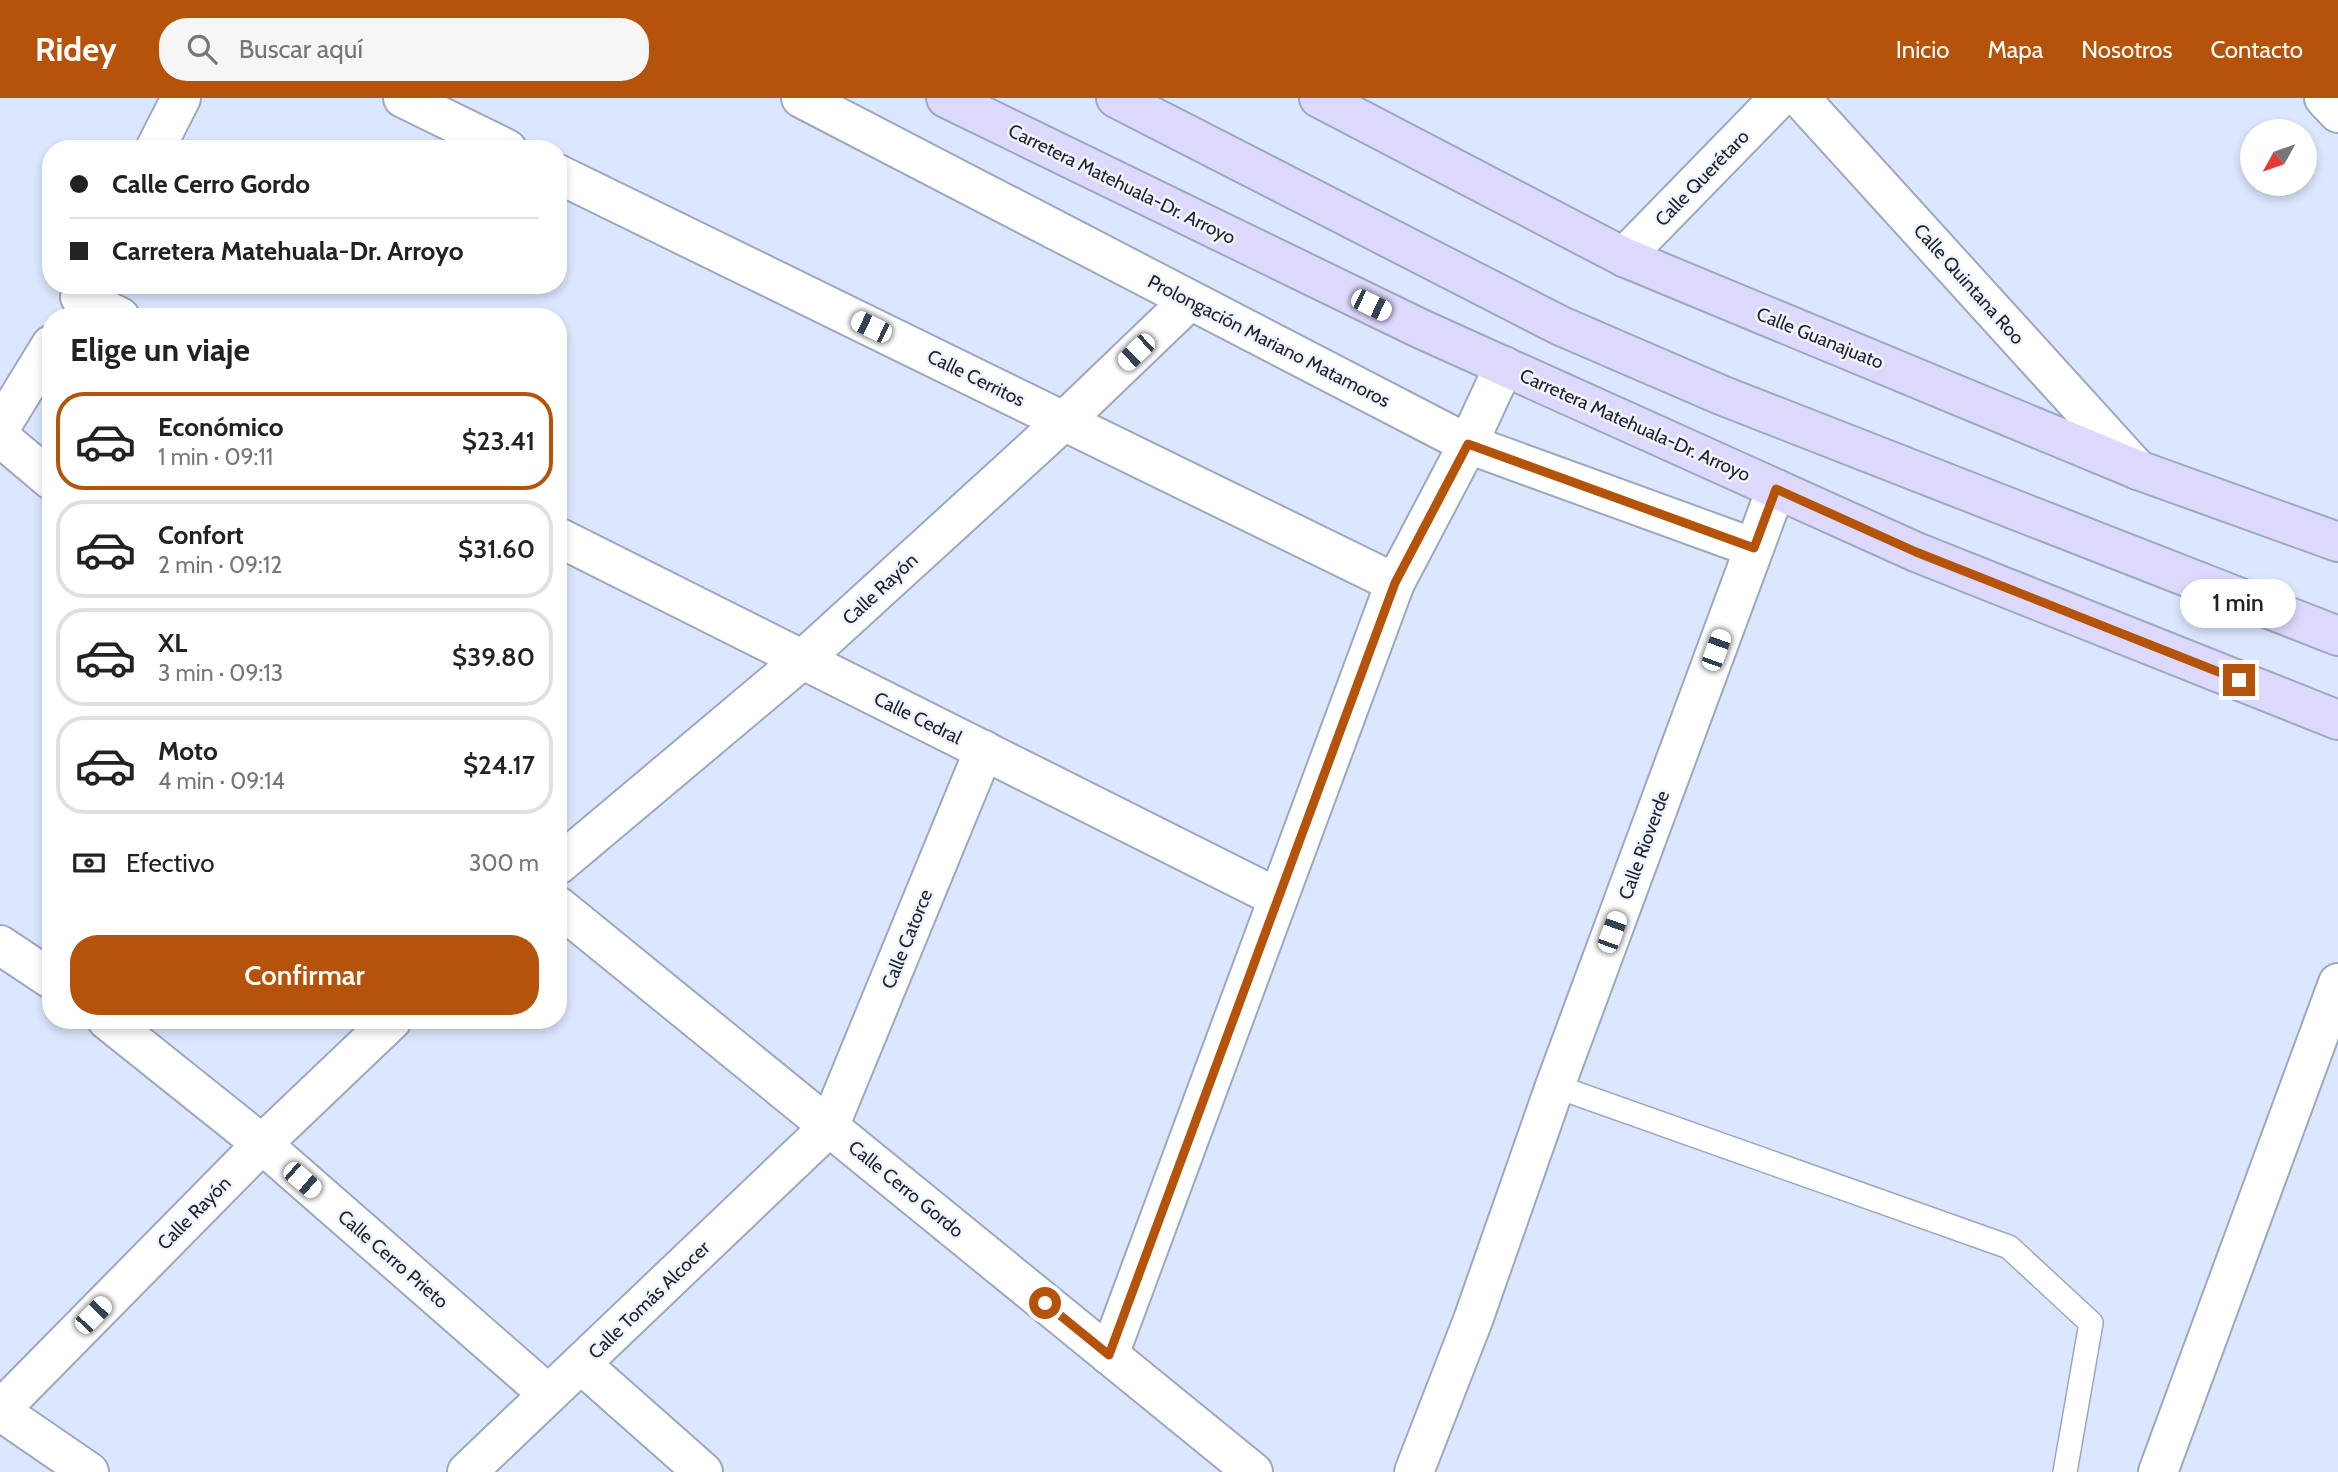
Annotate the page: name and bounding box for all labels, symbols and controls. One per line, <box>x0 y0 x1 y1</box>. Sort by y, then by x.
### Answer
search box <box>159 18 649 81</box>
text: Ridey <box>35 29 117 69</box>
icon: search <box>183 30 221 68</box>
text: Buscar aquí <box>239 33 363 65</box>
text: Inicio <box>1896 35 1949 64</box>
text: Mapa <box>1987 35 2043 64</box>
text: Nosotros <box>2081 35 2172 64</box>
text: Contacto <box>2210 35 2303 64</box>
street label: Carretera Matehuala-Dr. Arroyo <box>1005 119 1239 249</box>
north arrow <box>2240 119 2317 196</box>
map controls <box>2240 119 2317 196</box>
street label: Calle Querétaro <box>1650 125 1754 231</box>
text: Calle Cerro Gordo <box>112 168 310 200</box>
street label: Calle Quintana Roo <box>1909 219 2029 349</box>
text: Carretera Matehuala-Dr. Arroyo <box>112 235 464 267</box>
street label: Prolongación Mariano Matamoros <box>1144 270 1394 412</box>
car <box>1348 286 1395 324</box>
street label: Calle Guanajuato <box>1753 302 1887 374</box>
car <box>848 308 895 346</box>
text: Elige un viaje <box>70 330 250 369</box>
car <box>1114 330 1159 374</box>
street label: Calle Cerritos <box>924 345 1029 412</box>
street label: Carretera Matehuala-Dr. Arroyo <box>1516 364 1754 486</box>
icon: car <box>74 410 137 473</box>
text: Económico <box>158 411 284 443</box>
text: $23.41 <box>462 425 535 457</box>
text: 1 min · 09:11 <box>158 443 273 471</box>
icon: car <box>74 518 137 581</box>
text: Confort <box>158 519 244 551</box>
text: $31.60 <box>458 533 535 565</box>
street label: Calle Rayón <box>838 548 922 630</box>
text: 2 min · 09:12 <box>158 551 282 579</box>
callout: 1 min <box>2181 578 2297 628</box>
text: 1 min <box>2212 589 2264 617</box>
icon: car <box>74 626 137 689</box>
text: XL <box>158 627 187 659</box>
car <box>1699 627 1734 673</box>
text: $39.80 <box>452 641 535 673</box>
text: 3 min · 09:13 <box>158 659 283 687</box>
route end <box>2223 664 2255 696</box>
street label: Calle Cedral <box>870 687 966 749</box>
icon: car <box>74 734 137 797</box>
text: Moto <box>158 735 218 767</box>
text: $24.17 <box>463 749 535 781</box>
text: 4 min · 09:14 <box>158 767 285 795</box>
street label: Calle Rioverde <box>1614 787 1674 903</box>
icon: cash <box>70 844 108 882</box>
text: Efectivo <box>126 847 215 879</box>
text: 300 m <box>469 849 539 877</box>
street label: Calle Catorce <box>877 886 937 992</box>
car <box>1595 909 1630 955</box>
button: Confirmar <box>70 935 539 1015</box>
street label: Calle Cerro Gordo <box>844 1136 968 1242</box>
car <box>280 1158 325 1202</box>
street label: Calle Rayón <box>153 1172 235 1254</box>
street label: Calle Cerro Prieto <box>333 1205 453 1313</box>
street label: Calle Tomás Alcocer <box>584 1236 714 1364</box>
route start <box>1029 1287 1061 1319</box>
car <box>71 1293 116 1337</box>

